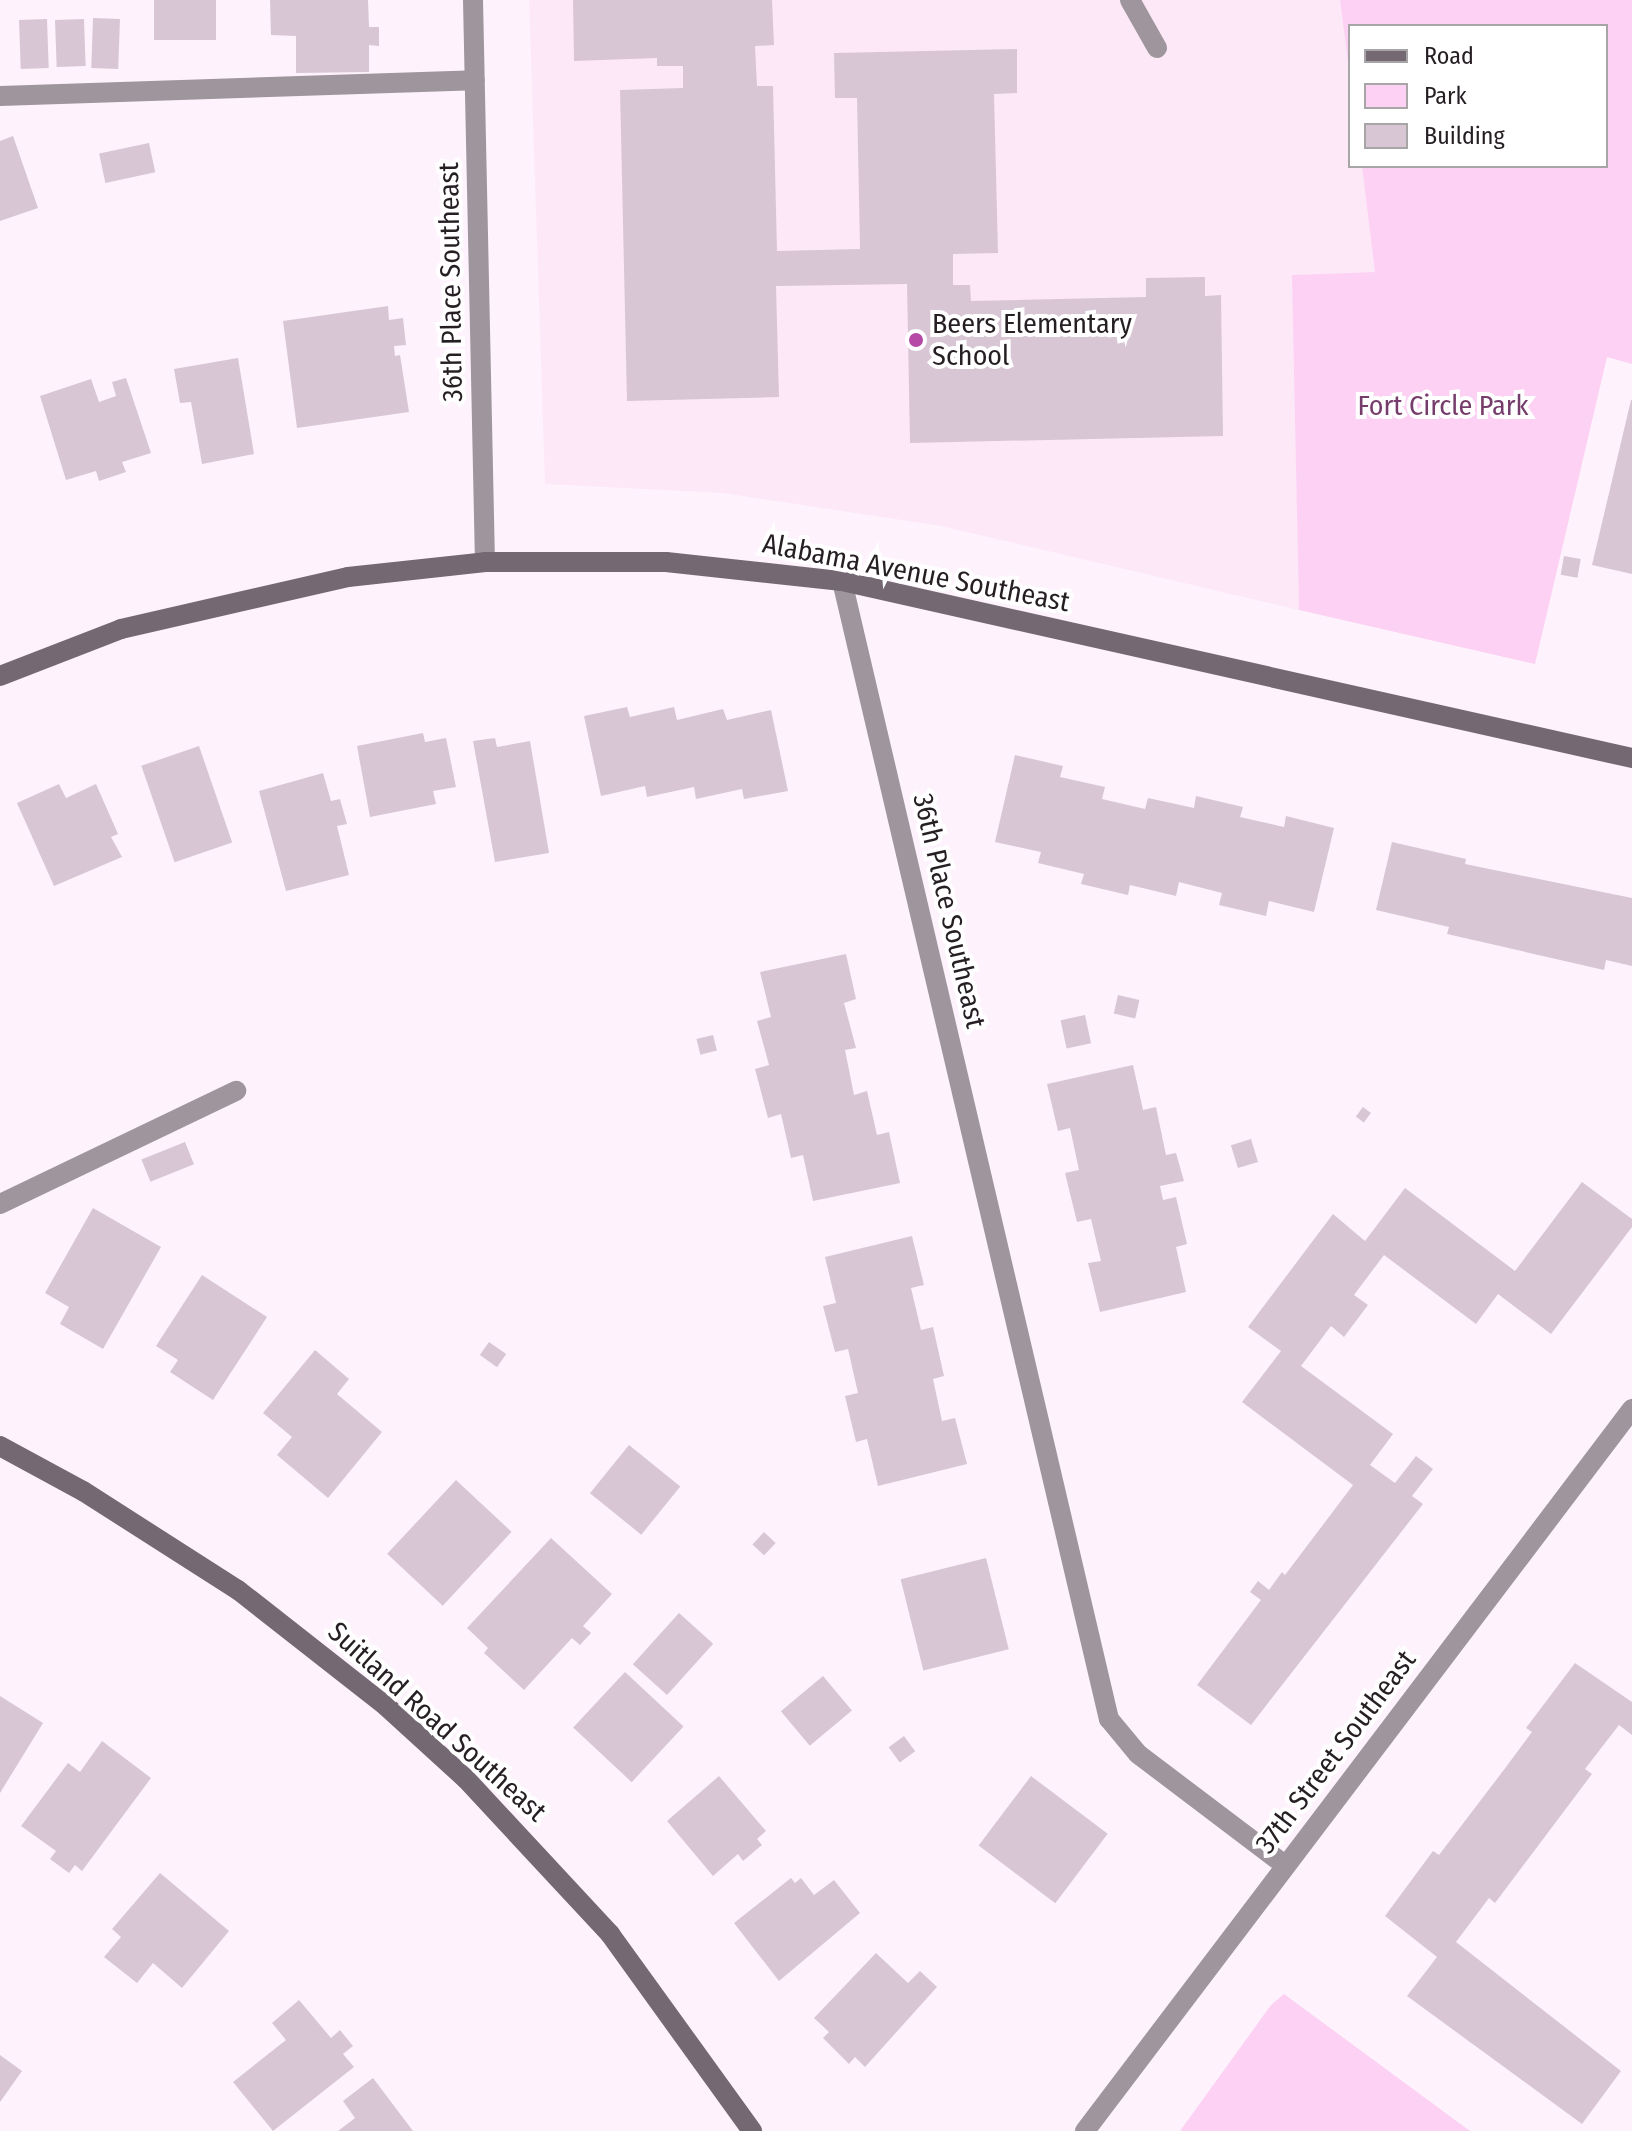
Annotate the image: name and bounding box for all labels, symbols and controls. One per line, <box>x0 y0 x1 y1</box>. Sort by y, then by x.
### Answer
legend <box>1348 24 1608 168</box>
text: Road <box>1424 42 1474 70</box>
text: Park <box>1424 82 1467 110</box>
text: Building <box>1424 122 1505 150</box>
street label: 36th Place Southeast <box>432 162 470 402</box>
place label: Beers Elementary School <box>932 307 1132 373</box>
marker: Beers Elementary School <box>907 331 925 349</box>
park label: Fort Circle Park <box>1357 389 1529 423</box>
street label: Alabama Avenue Southeast <box>760 527 1072 619</box>
street label: 36th Place Southeast <box>906 790 992 1032</box>
street label: Suitland Road Southeast <box>321 1615 553 1829</box>
street label: 37th Street Southeast <box>1249 1644 1423 1860</box>

